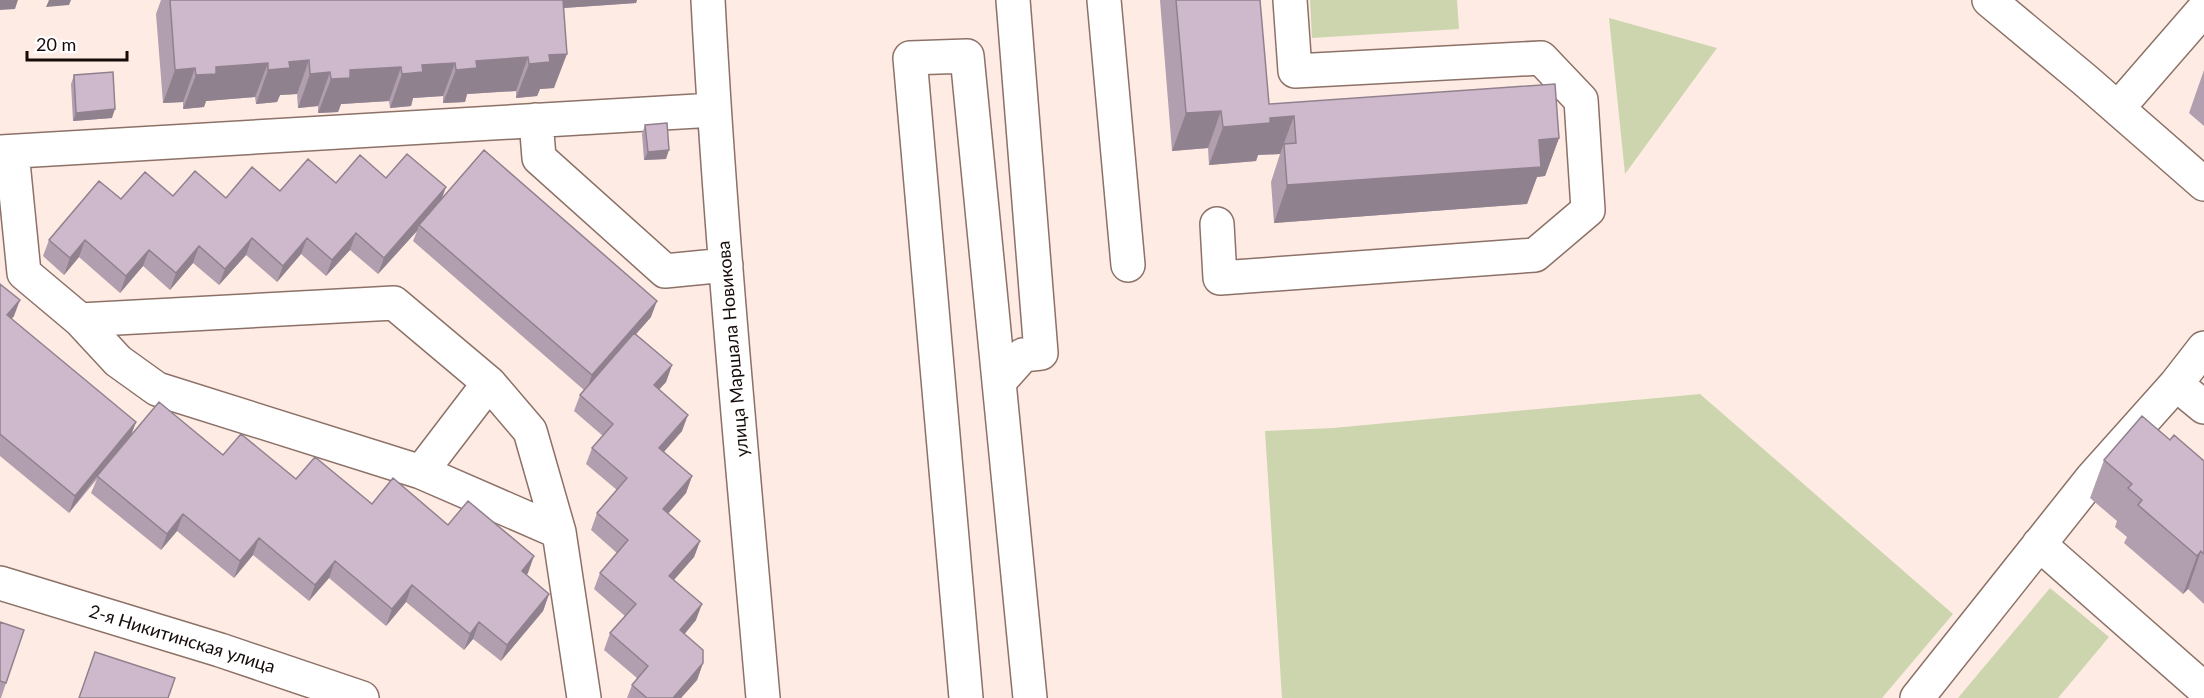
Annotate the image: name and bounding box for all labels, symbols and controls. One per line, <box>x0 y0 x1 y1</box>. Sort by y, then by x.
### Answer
scale bar <box>27 24 128 62</box>
text: 20 m <box>36 33 76 55</box>
street label: улица Маршала Новикова <box>712 240 752 458</box>
street label: 2-я Никитинская улица <box>87 599 278 677</box>

